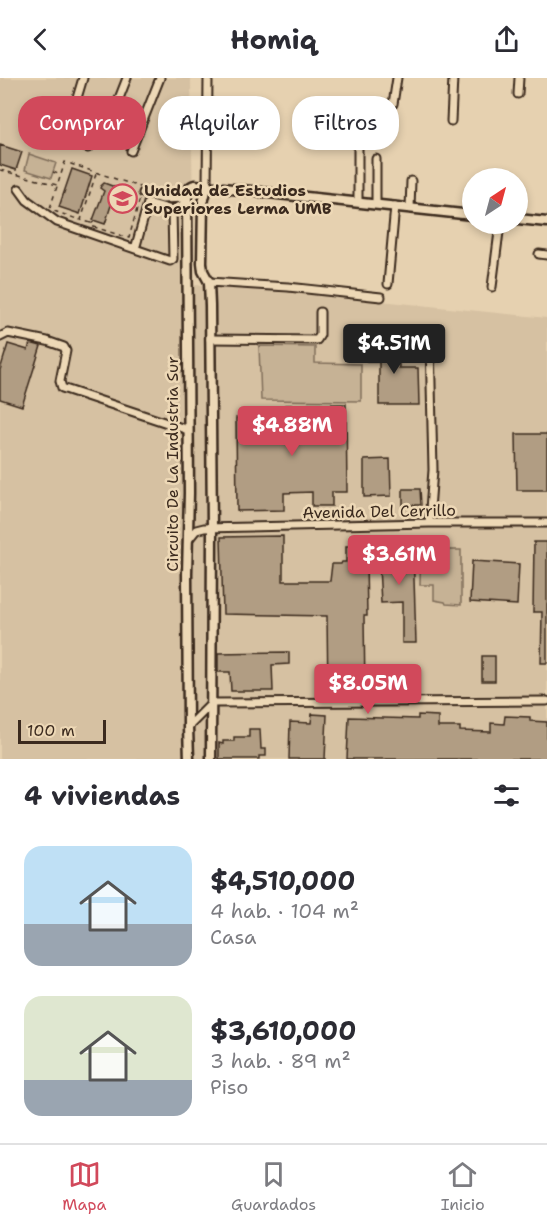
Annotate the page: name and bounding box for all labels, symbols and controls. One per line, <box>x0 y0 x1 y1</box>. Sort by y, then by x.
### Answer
text: Homiq <box>230 21 317 58</box>
icon: back <box>24 23 57 56</box>
icon: share <box>490 23 523 56</box>
chip: Comprar <box>18 96 146 150</box>
chip: Alquilar <box>158 96 280 150</box>
chip: Filtros <box>292 96 399 150</box>
north arrow <box>462 168 528 234</box>
map controls <box>462 168 528 234</box>
place label: Unidad de Estudios Superiores Lerma UMB <box>144 180 332 219</box>
school or university icon: Unidad de Estudios Superiores Lerma UMB <box>107 183 139 215</box>
pin: $4.51M <box>345 324 443 375</box>
text: $4.51M <box>357 330 431 356</box>
street label: Circuito De La Industria Sur <box>162 356 183 572</box>
pin: $4.88M <box>243 406 341 457</box>
text: $4.88M <box>252 412 332 438</box>
street label: Avenida Del Cerrillo <box>302 500 456 523</box>
pin: $3.61M <box>350 535 448 586</box>
text: $3.61M <box>362 541 436 567</box>
pin: $8.05M <box>319 664 417 715</box>
text: $8.05M <box>328 670 408 696</box>
scale bar <box>18 717 106 744</box>
text: 100 m <box>27 720 75 741</box>
text: 4 viviendas <box>24 778 180 813</box>
icon: filters <box>490 779 523 812</box>
text: $4,510,000 <box>210 863 356 898</box>
icon: home <box>72 870 144 942</box>
text: 4 hab. · 104 m² <box>210 898 359 924</box>
text: Casa <box>210 924 256 950</box>
text: $3,610,000 <box>210 1013 356 1048</box>
icon: home <box>72 1020 144 1092</box>
text: 3 hab. · 89 m² <box>210 1048 351 1074</box>
text: Piso <box>210 1074 248 1100</box>
tab: Mapa <box>62 1158 107 1215</box>
tab: Guardados <box>231 1158 316 1215</box>
tab: Inicio <box>441 1158 485 1215</box>

